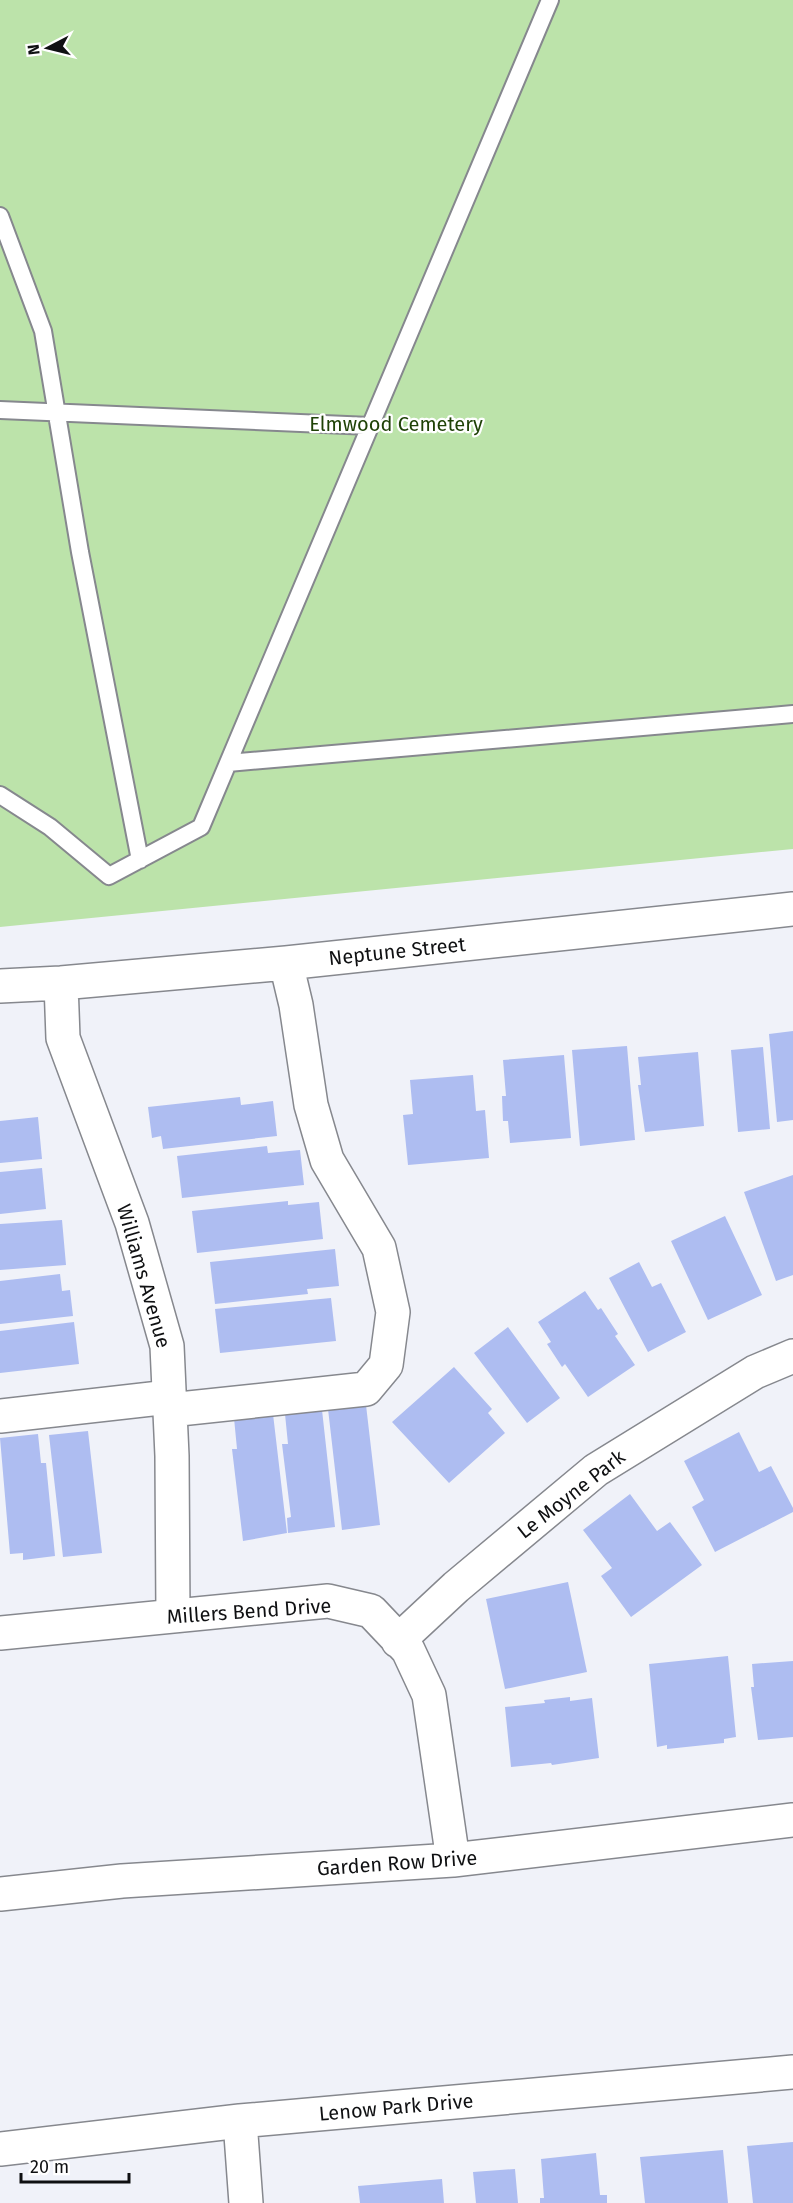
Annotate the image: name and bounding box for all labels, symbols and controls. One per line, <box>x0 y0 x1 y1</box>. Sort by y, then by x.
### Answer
north arrow <box>18 18 78 78</box>
text: N <box>24 43 44 56</box>
park label: Elmwood Cemetery <box>309 412 483 436</box>
street label: Neptune Street <box>327 932 467 970</box>
street label: Williams Avenue <box>112 1201 176 1351</box>
street label: Le Moyne Park <box>512 1444 630 1543</box>
street label: Millers Bend Drive <box>166 1593 332 1629</box>
street label: Garden Row Drive <box>316 1845 478 1881</box>
street label: Lenow Park Drive <box>318 2088 474 2126</box>
scale bar <box>21 2146 129 2184</box>
text: 20 m <box>30 2156 69 2178</box>

